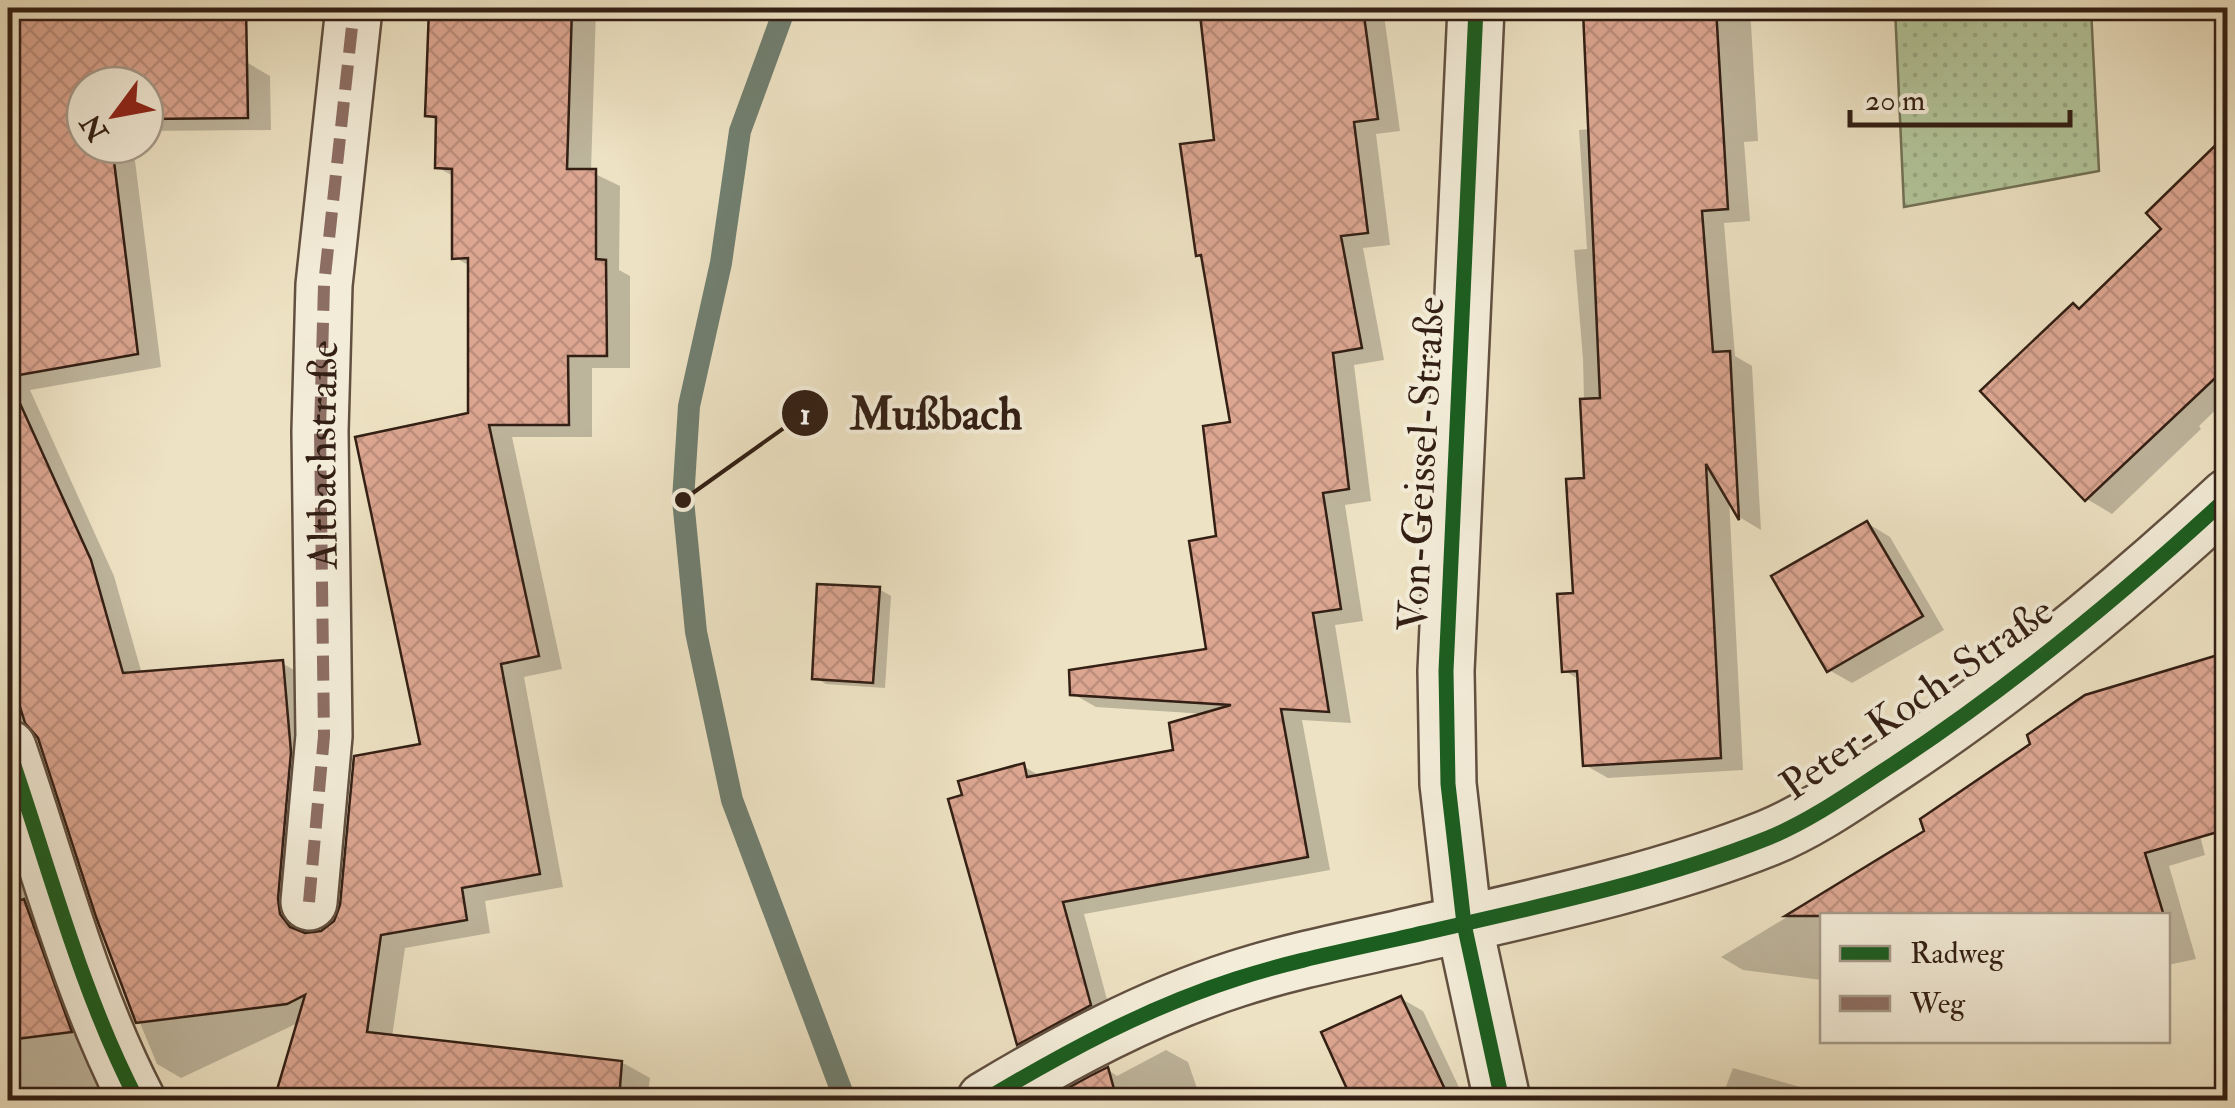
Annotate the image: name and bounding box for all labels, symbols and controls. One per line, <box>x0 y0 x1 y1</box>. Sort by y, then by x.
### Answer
north arrow <box>65 65 165 165</box>
scale bar <box>1850 65 2070 127</box>
text: 20 m <box>1865 82 1925 119</box>
text: N <box>73 107 117 148</box>
street label: Von-Geissel-Straße <box>1387 296 1457 633</box>
street label: Altbachstraße <box>296 340 350 570</box>
callout: Mußbach <box>780 376 1043 451</box>
text: Mußbach <box>849 387 1023 443</box>
text: 1 <box>800 396 810 433</box>
street label: Peter-Koch-Straße <box>1771 585 2064 812</box>
legend <box>1820 913 2170 1043</box>
text: Radweg <box>1910 935 2005 972</box>
text: Weg <box>1909 985 1966 1022</box>

